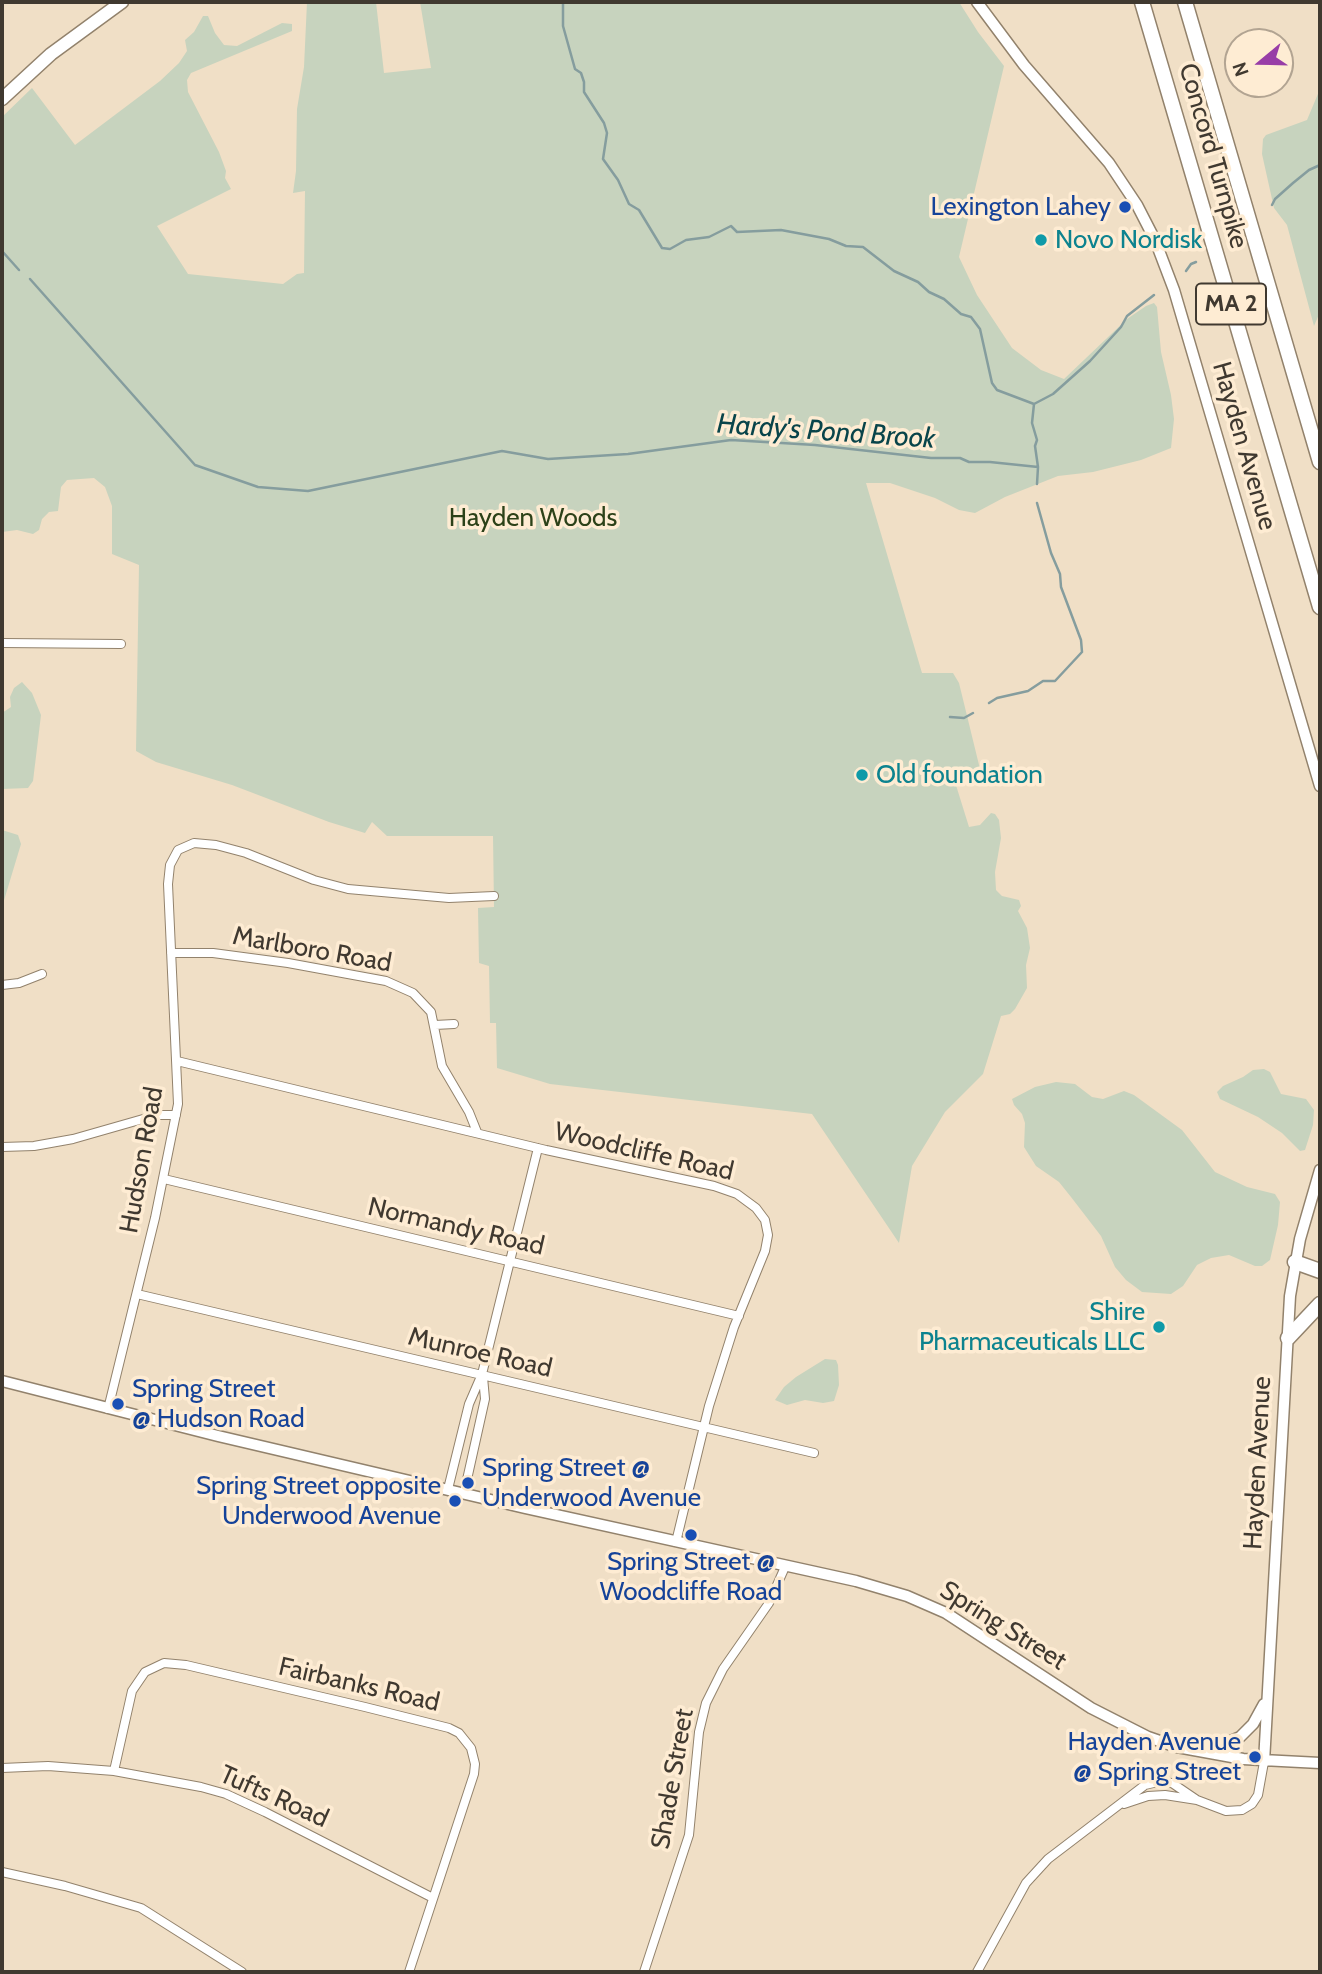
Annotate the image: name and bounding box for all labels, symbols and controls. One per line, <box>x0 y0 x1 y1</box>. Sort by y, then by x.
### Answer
north arrow <box>1224 28 1294 98</box>
text: N <box>1228 59 1254 79</box>
street label: Concord Turnpike <box>1172 60 1254 252</box>
place label: Lexington Lahey <box>930 191 1111 223</box>
marker: Lexington Lahey <box>1117 199 1133 215</box>
place label: Novo Nordisk <box>1055 224 1202 256</box>
marker: Novo Nordisk <box>1033 232 1049 248</box>
road number: MA 2 <box>1196 284 1266 324</box>
street label: Hayden Avenue <box>1205 358 1283 534</box>
water label: Hardy's Pond Brook <box>716 408 936 456</box>
park label: Hayden Woods <box>449 502 617 534</box>
place label: Old foundation <box>876 759 1043 791</box>
marker: Old foundation <box>854 767 870 783</box>
street label: Marlboro Road <box>230 921 394 979</box>
street label: Hudson Road <box>114 1084 170 1236</box>
street label: Woodcliffe Road <box>552 1116 736 1188</box>
street label: Normandy Road <box>365 1192 547 1262</box>
place label: Shire Pharmaceuticals LLC <box>919 1296 1145 1358</box>
marker: Shire Pharmaceuticals LLC <box>1151 1319 1167 1335</box>
street label: Munroe Road <box>405 1321 555 1385</box>
place label: Spring Street @ Hudson Road <box>132 1373 305 1434</box>
street label: Hayden Avenue <box>1238 1376 1278 1550</box>
marker: Spring Street @ Hudson Road <box>110 1396 126 1412</box>
place label: Spring Street @ Underwood Avenue <box>482 1452 701 1514</box>
place label: Spring Street opposite Underwood Avenue <box>196 1470 441 1532</box>
marker: Spring Street @ Underwood Avenue <box>460 1475 476 1491</box>
marker: Spring Street opposite Underwood Avenue <box>447 1493 463 1509</box>
marker: Spring Street @ Woodcliffe Road <box>683 1527 699 1543</box>
place label: Spring Street @ Woodcliffe Road <box>600 1546 782 1608</box>
street label: Spring Street <box>934 1575 1072 1677</box>
street label: Fairbanks Road <box>275 1651 443 1719</box>
street label: Shade Street <box>645 1706 701 1852</box>
place label: Hayden Avenue @ Spring Street <box>1068 1726 1241 1788</box>
marker: Hayden Avenue @ Spring Street <box>1247 1749 1263 1765</box>
street label: Tufts Road <box>215 1759 333 1835</box>

